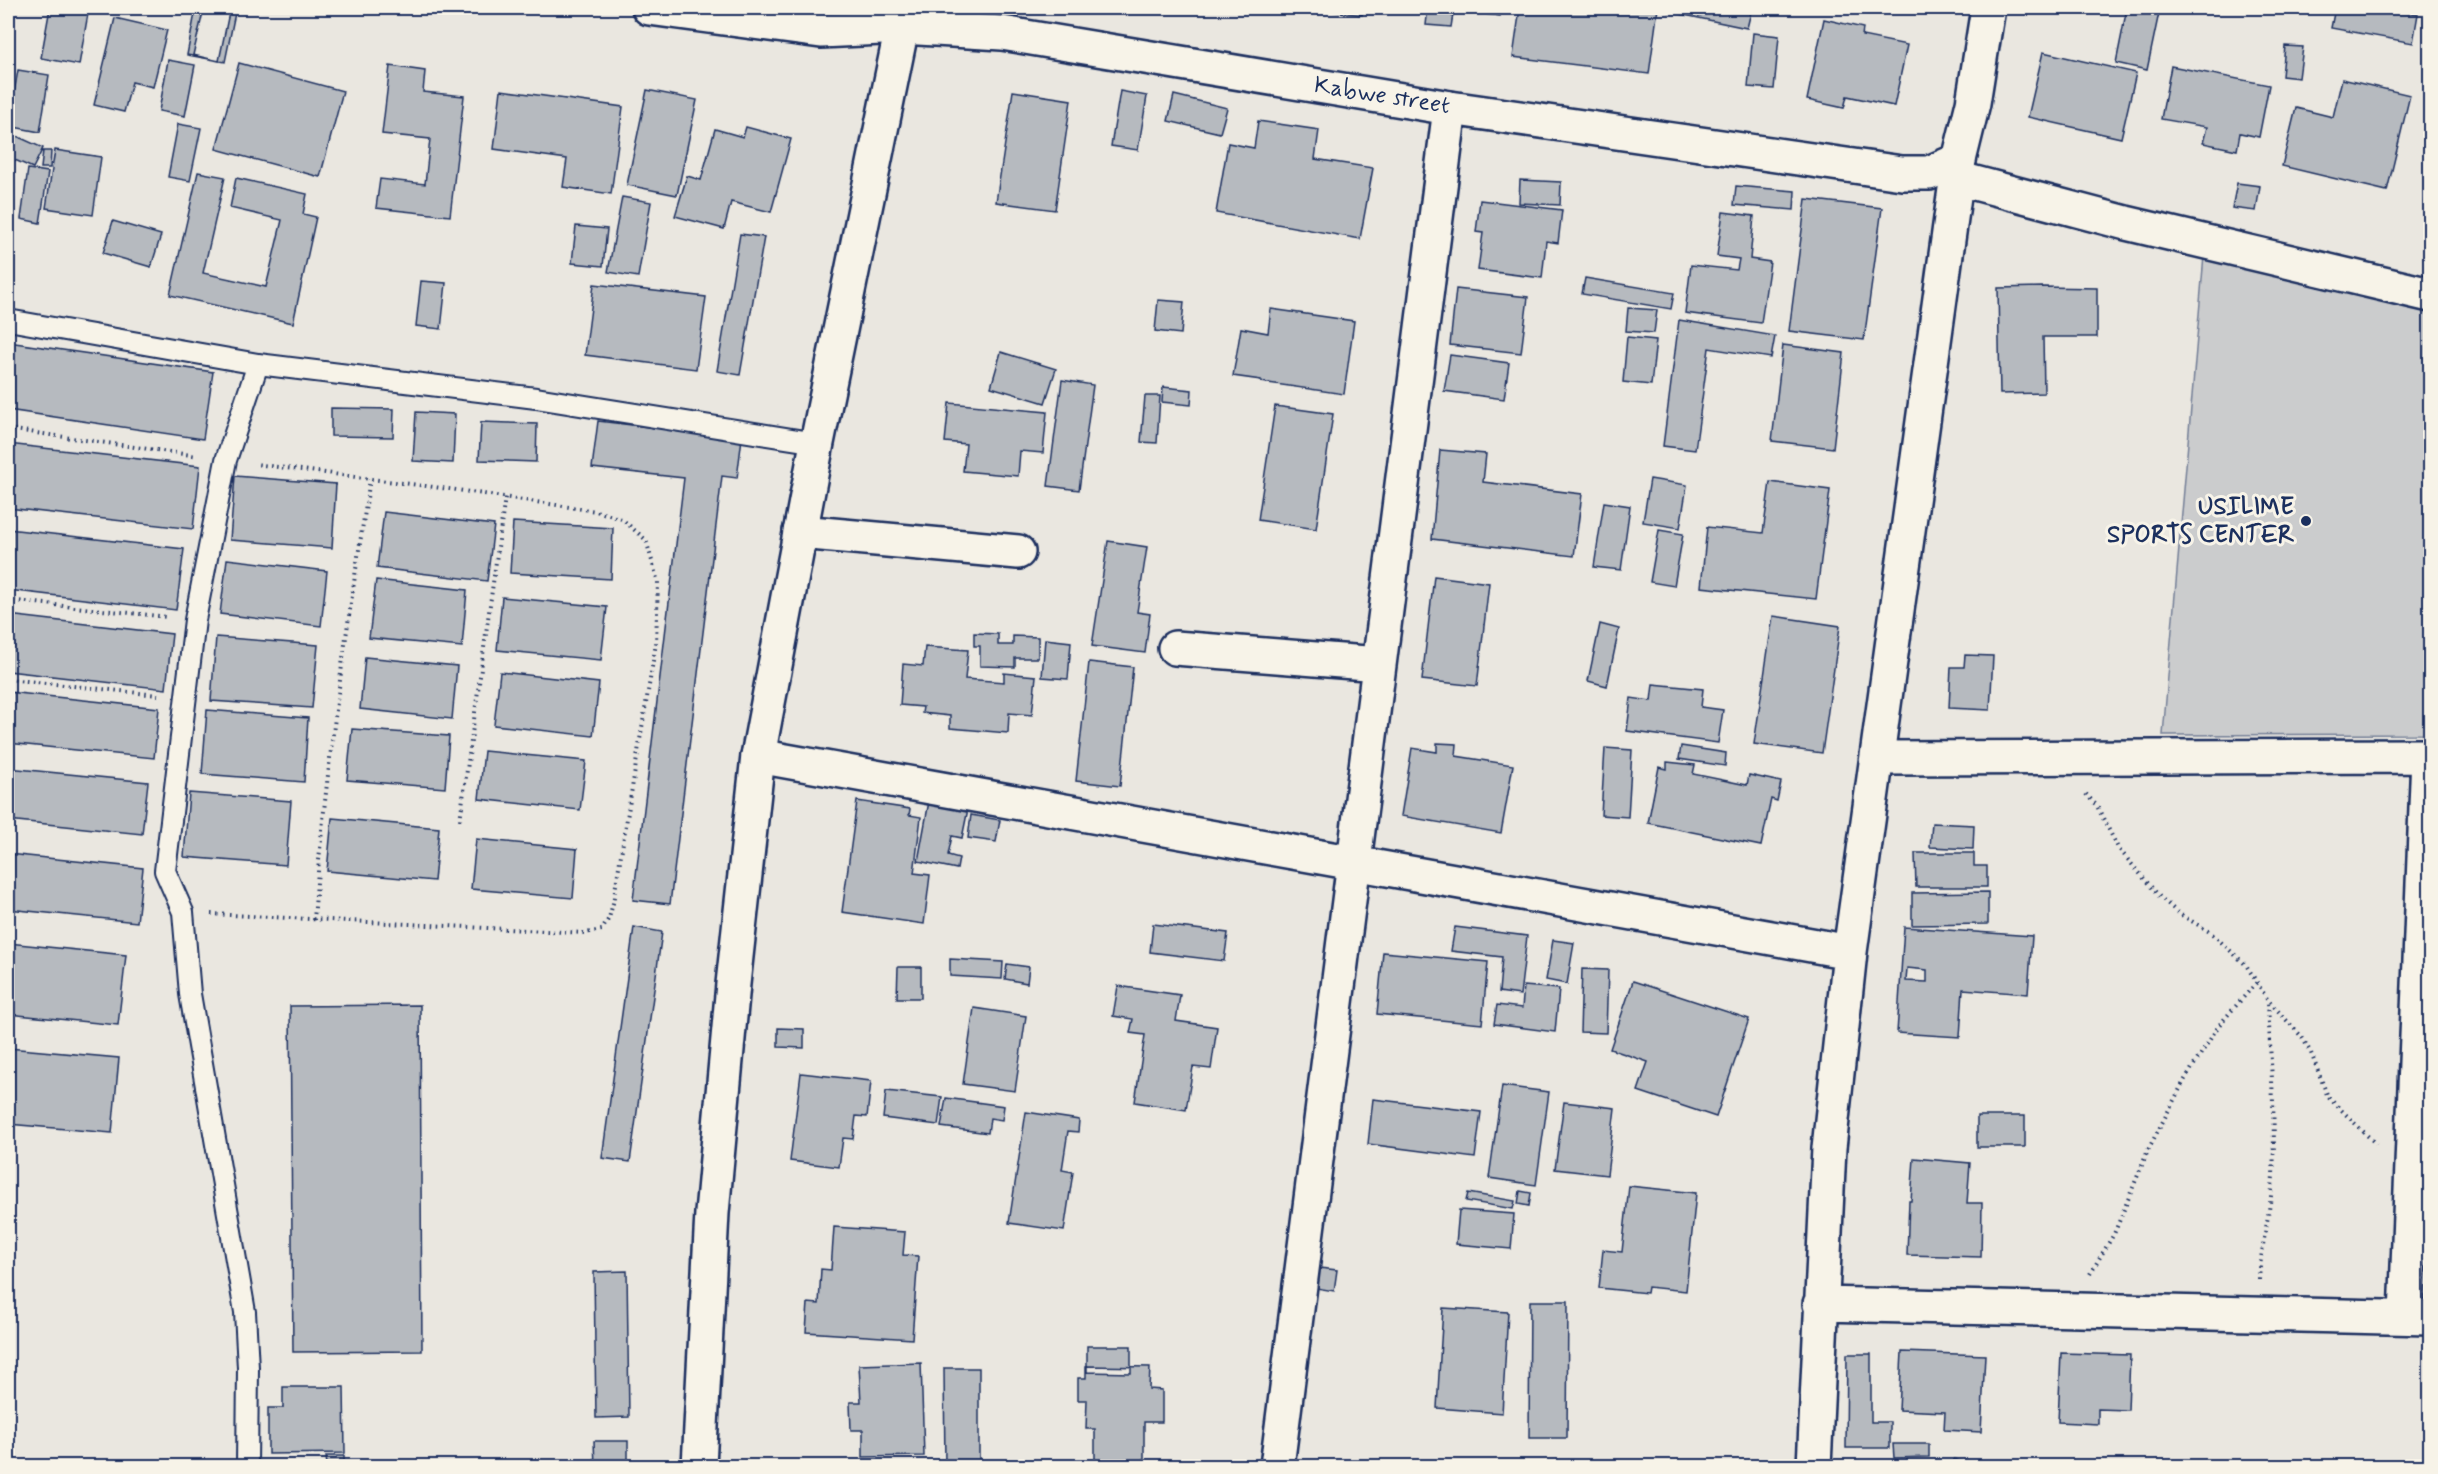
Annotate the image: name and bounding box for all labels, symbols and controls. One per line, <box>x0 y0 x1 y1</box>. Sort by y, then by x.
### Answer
street label: Kabwe street <box>1312 70 1452 122</box>
place label: USILIME SPORTS CENTER <box>2107 492 2294 551</box>
marker: USILIME SPORTS CENTER <box>2299 514 2313 528</box>

